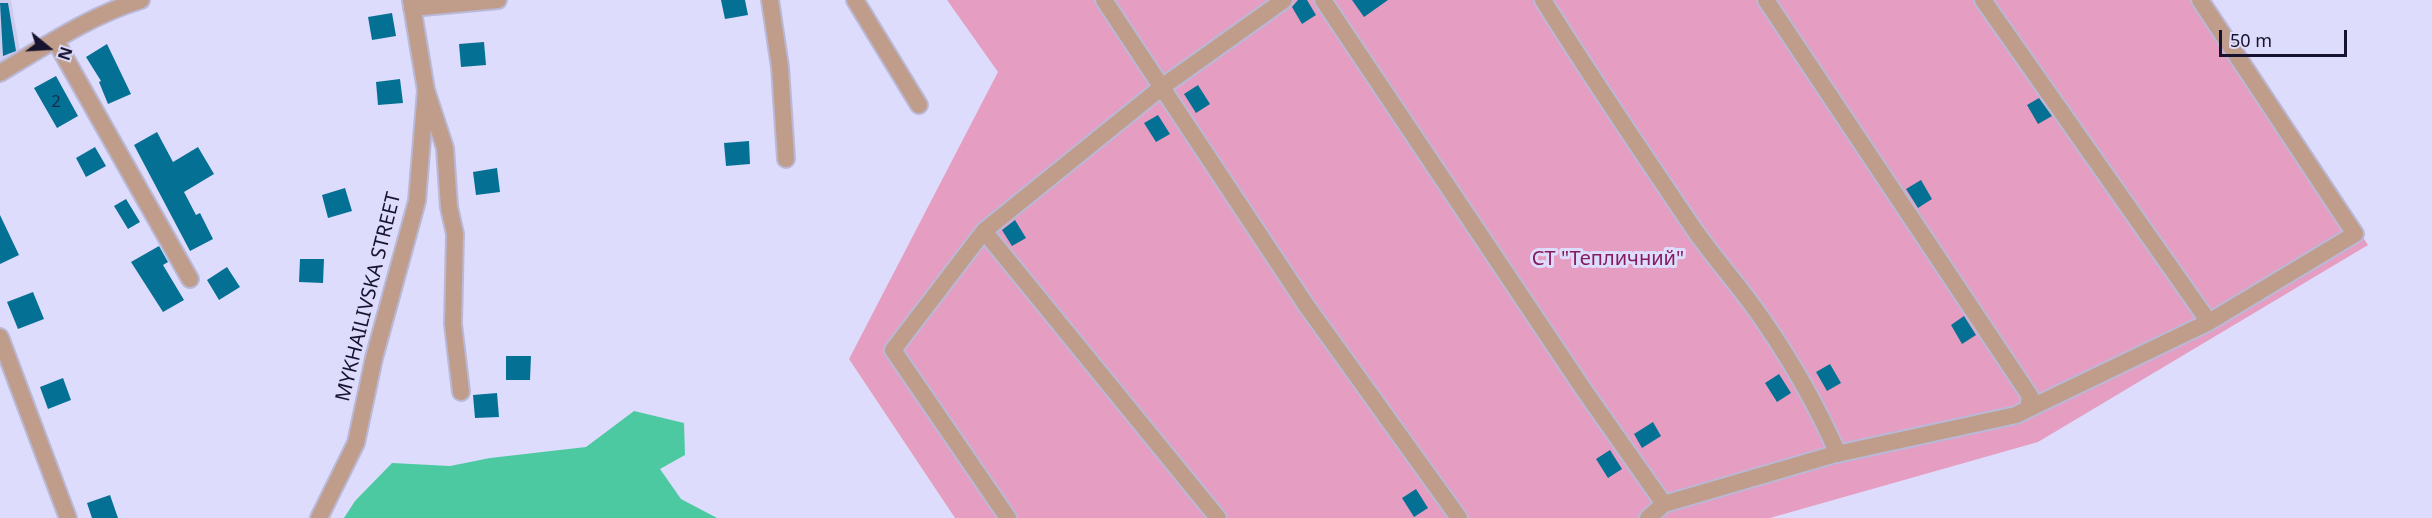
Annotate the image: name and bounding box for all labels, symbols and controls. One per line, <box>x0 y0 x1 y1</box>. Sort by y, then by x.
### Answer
north arrow <box>18 18 78 78</box>
scale bar <box>2222 18 2350 56</box>
text: 50 m <box>2230 28 2272 52</box>
text: N <box>53 44 78 63</box>
house number: 2 <box>51 92 61 112</box>
street label: MYKHAILIVSKA STREET <box>331 190 407 404</box>
park label: СТ "Тепличний" <box>1532 247 1684 271</box>

